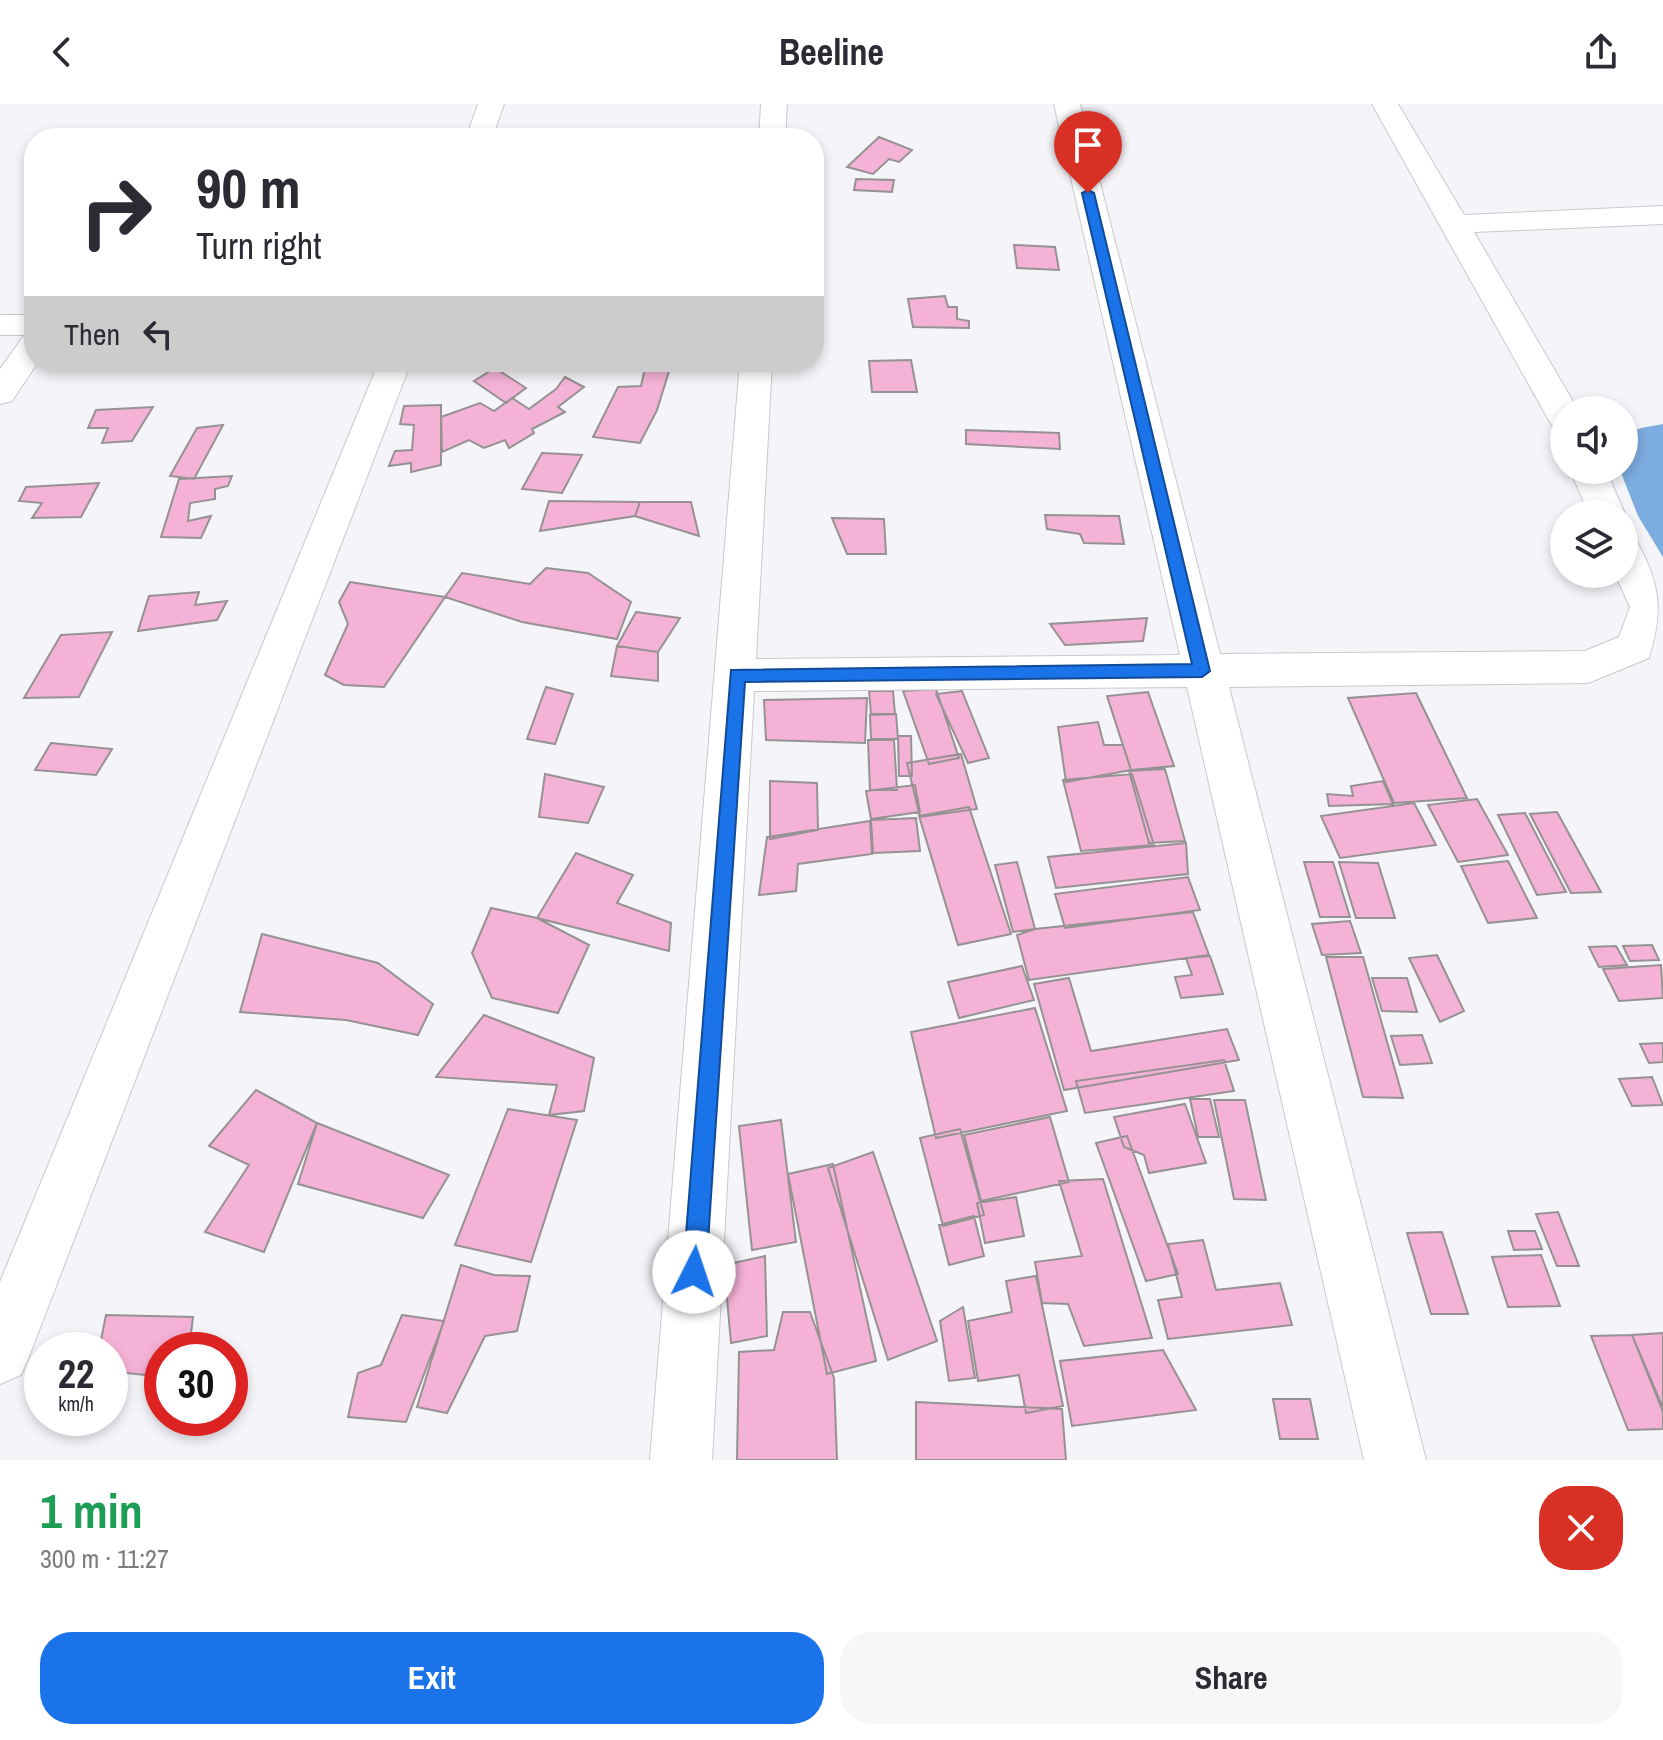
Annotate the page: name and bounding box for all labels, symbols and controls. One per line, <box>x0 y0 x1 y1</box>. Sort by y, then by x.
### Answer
text: Beeline <box>779 28 884 76</box>
icon: back <box>40 30 84 74</box>
icon: share <box>1579 30 1623 74</box>
pin <box>1054 111 1122 193</box>
icon: arrive <box>1066 123 1110 167</box>
text: 90 m <box>196 150 301 225</box>
icon: right <box>64 160 168 264</box>
text: Turn right <box>196 222 321 270</box>
icon: left <box>136 312 180 356</box>
text: Then <box>64 314 120 354</box>
map controls <box>1550 396 1638 588</box>
button: sound <box>1550 396 1638 484</box>
button: layers <box>1550 500 1638 588</box>
position arrow <box>652 1230 736 1314</box>
speed limit sign: 30 <box>144 1332 248 1436</box>
text: 22 <box>58 1347 94 1400</box>
text: km/h <box>58 1390 94 1417</box>
text: 1 min <box>40 1478 143 1543</box>
button: close <box>1539 1486 1623 1570</box>
text: 300 m · 11:27 <box>40 1541 169 1576</box>
button: Exit <box>40 1632 824 1724</box>
button: Share <box>840 1632 1623 1724</box>

